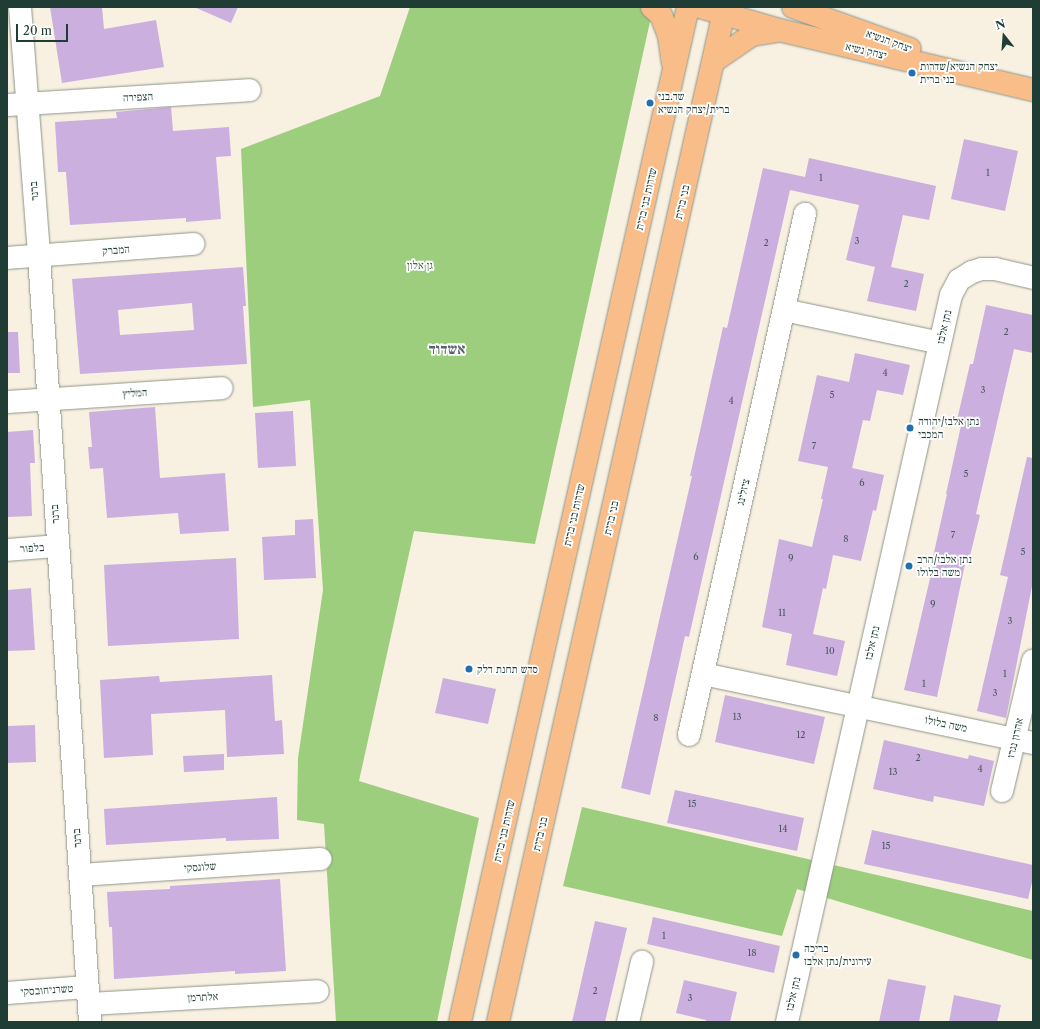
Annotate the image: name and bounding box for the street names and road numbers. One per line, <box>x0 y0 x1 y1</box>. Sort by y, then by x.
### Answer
street label: יצחק הנשיא <box>864 27 914 55</box>
street label: יצחק נשיא <box>844 40 888 62</box>
street label: הצפירה <box>122 90 154 104</box>
street label: שדרות בני ברית <box>632 167 660 231</box>
street label: ברנר <box>27 181 41 201</box>
street label: בני ברית <box>672 184 692 220</box>
street label: המברק <box>102 242 130 258</box>
street label: נתן אלבז <box>934 309 954 345</box>
street label: המליץ <box>122 386 148 400</box>
street label: ציזלינג <box>734 477 752 507</box>
street label: שדרות בני ברית <box>560 483 588 547</box>
street label: בני ברית <box>601 500 621 536</box>
street label: ברנר <box>48 504 62 524</box>
street label: בלפור <box>19 541 45 555</box>
street label: נתן אלבז <box>862 625 882 661</box>
street label: משה בלולו <box>923 713 969 735</box>
street label: אהרון נגרו <box>1004 717 1026 759</box>
street label: שדרות בני ברית <box>490 799 518 863</box>
street label: בני ברית <box>530 816 550 852</box>
street label: ברנר <box>70 828 84 848</box>
street label: שלונסקי <box>183 859 217 875</box>
street label: נתן אלבז <box>783 976 803 1012</box>
street label: טשרניחובסקי <box>20 982 74 998</box>
street label: אלתרמן <box>187 990 219 1004</box>

